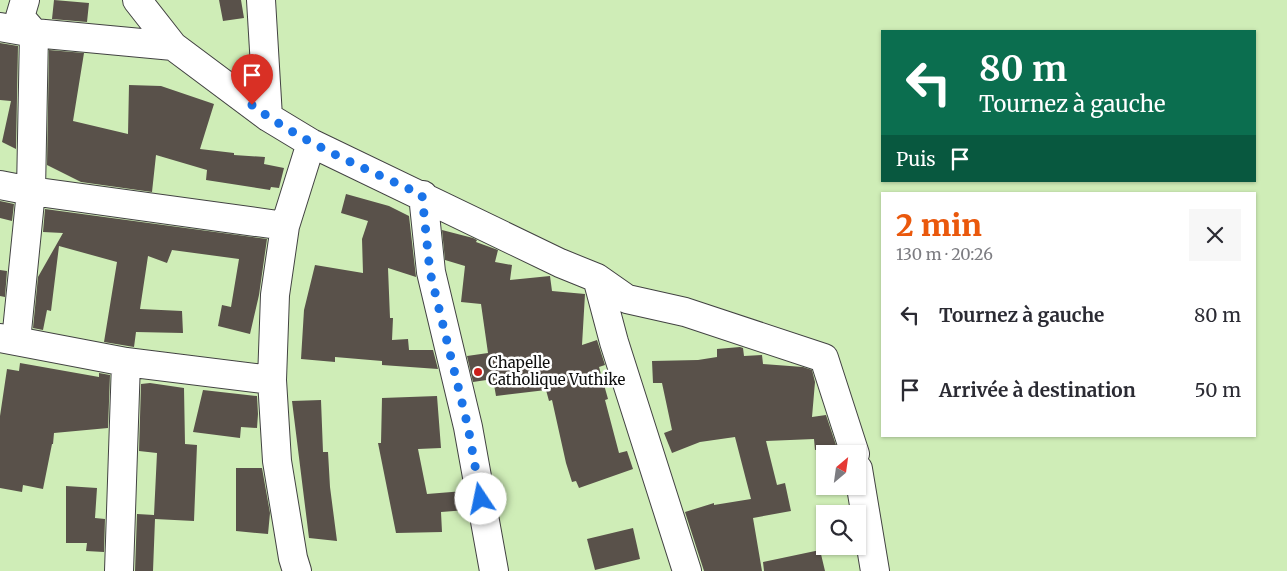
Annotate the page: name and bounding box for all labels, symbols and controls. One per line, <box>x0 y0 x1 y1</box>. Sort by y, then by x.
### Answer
text: 80 m <box>979 47 1067 91</box>
icon: left <box>896 50 961 115</box>
pin <box>231 54 273 105</box>
icon: arrive <box>238 61 266 89</box>
text: Tournez à gauche <box>979 90 1166 118</box>
icon: arrive <box>946 145 974 173</box>
text: Puis <box>896 147 936 171</box>
text: 2 min <box>896 206 982 244</box>
button: close <box>1189 209 1241 261</box>
text: 130 m · 20:26 <box>896 244 993 264</box>
icon: left <box>896 301 924 329</box>
text: Tournez à gauche <box>939 303 1104 327</box>
text: 80 m <box>1194 303 1241 327</box>
place label: Chapelle Catholique Vuthike <box>488 353 625 389</box>
marker: Chapelle Catholique Vuthike <box>472 366 484 378</box>
icon: arrive <box>896 376 924 404</box>
text: Arrivée à destination <box>939 378 1136 402</box>
text: 50 m <box>1195 378 1241 402</box>
north arrow <box>816 445 866 495</box>
map controls <box>816 445 866 555</box>
position arrow <box>454 472 506 524</box>
button: search <box>816 505 866 555</box>

